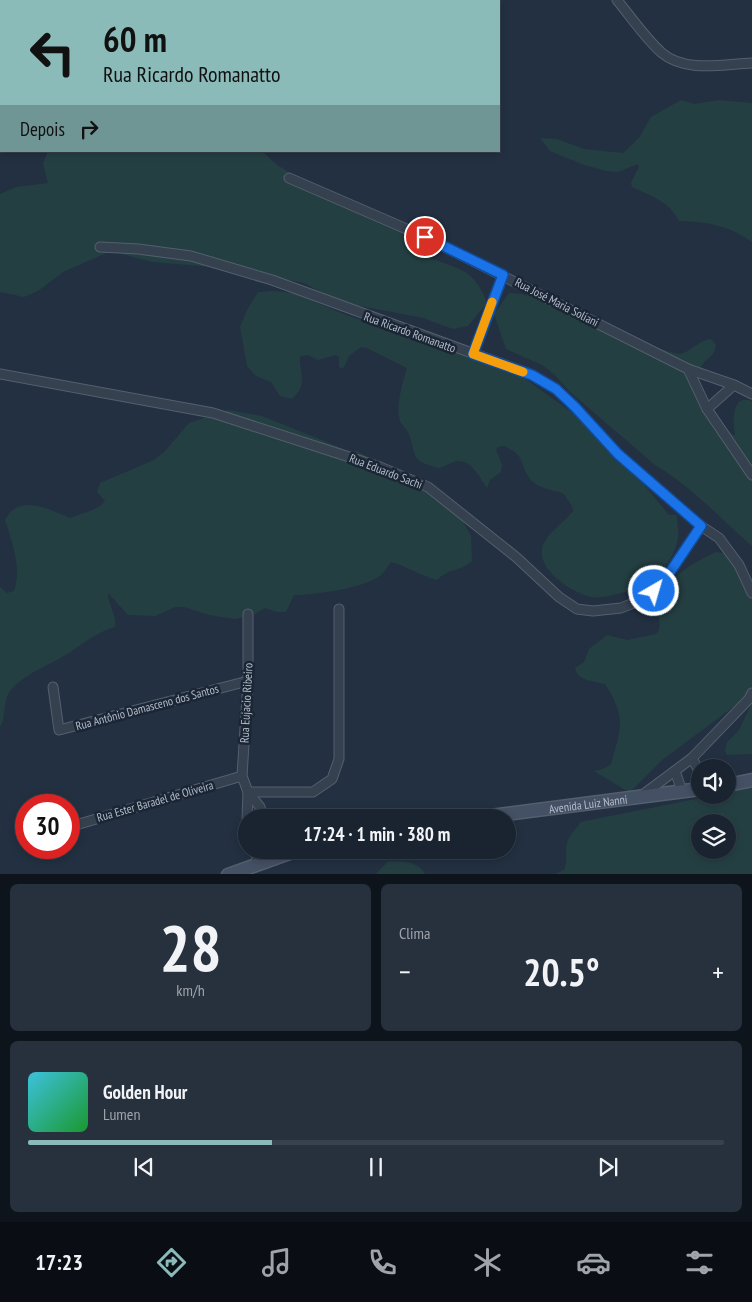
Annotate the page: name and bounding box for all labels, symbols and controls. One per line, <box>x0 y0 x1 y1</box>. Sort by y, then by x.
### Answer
text: 60 m <box>103 16 167 62</box>
icon: left <box>20 20 85 85</box>
text: Rua Ricardo Romanatto <box>103 60 280 88</box>
icon: right <box>75 115 103 143</box>
text: Depois <box>20 117 65 141</box>
pin <box>404 216 446 258</box>
icon: arrive <box>411 223 439 251</box>
street label: Rua José Maria Soliani <box>513 274 601 330</box>
street label: Rua Ricardo Romanatto <box>362 308 458 356</box>
street label: Rua Eduardo Sachi <box>347 450 425 492</box>
position arrow <box>627 564 679 616</box>
street label: Rua Eujacio Ribeiro <box>236 663 256 743</box>
street label: Rua Antônio Damasceno dos Santos <box>74 681 220 733</box>
map controls <box>691 759 736 859</box>
button: sound <box>691 759 736 804</box>
street label: Rua Ester Baradel de Oliveira <box>95 777 215 825</box>
street label: Avenida Luiz Nanni <box>548 791 628 816</box>
speed limit sign: 30 <box>15 794 80 859</box>
button: layers <box>691 814 736 859</box>
text: 17:24 · 1 min · 380 m <box>304 822 450 846</box>
text: 28 <box>159 905 222 989</box>
text: Clima <box>399 923 430 943</box>
text: 20.5° <box>523 947 600 996</box>
text: − <box>399 953 411 990</box>
text: + <box>712 953 724 990</box>
text: km/h <box>176 980 205 1000</box>
text: Golden Hour <box>103 1080 187 1104</box>
text: Lumen <box>103 1104 140 1124</box>
icon: previous <box>130 1153 158 1181</box>
icon: pause <box>362 1153 390 1181</box>
icon: next <box>594 1153 622 1181</box>
icon: directions <box>154 1245 189 1280</box>
icon: music <box>259 1245 294 1280</box>
icon: phone <box>365 1245 400 1280</box>
icon: climate <box>470 1245 505 1280</box>
icon: car <box>576 1245 611 1280</box>
icon: filters <box>682 1245 717 1280</box>
text: 17:23 <box>35 1248 83 1276</box>

